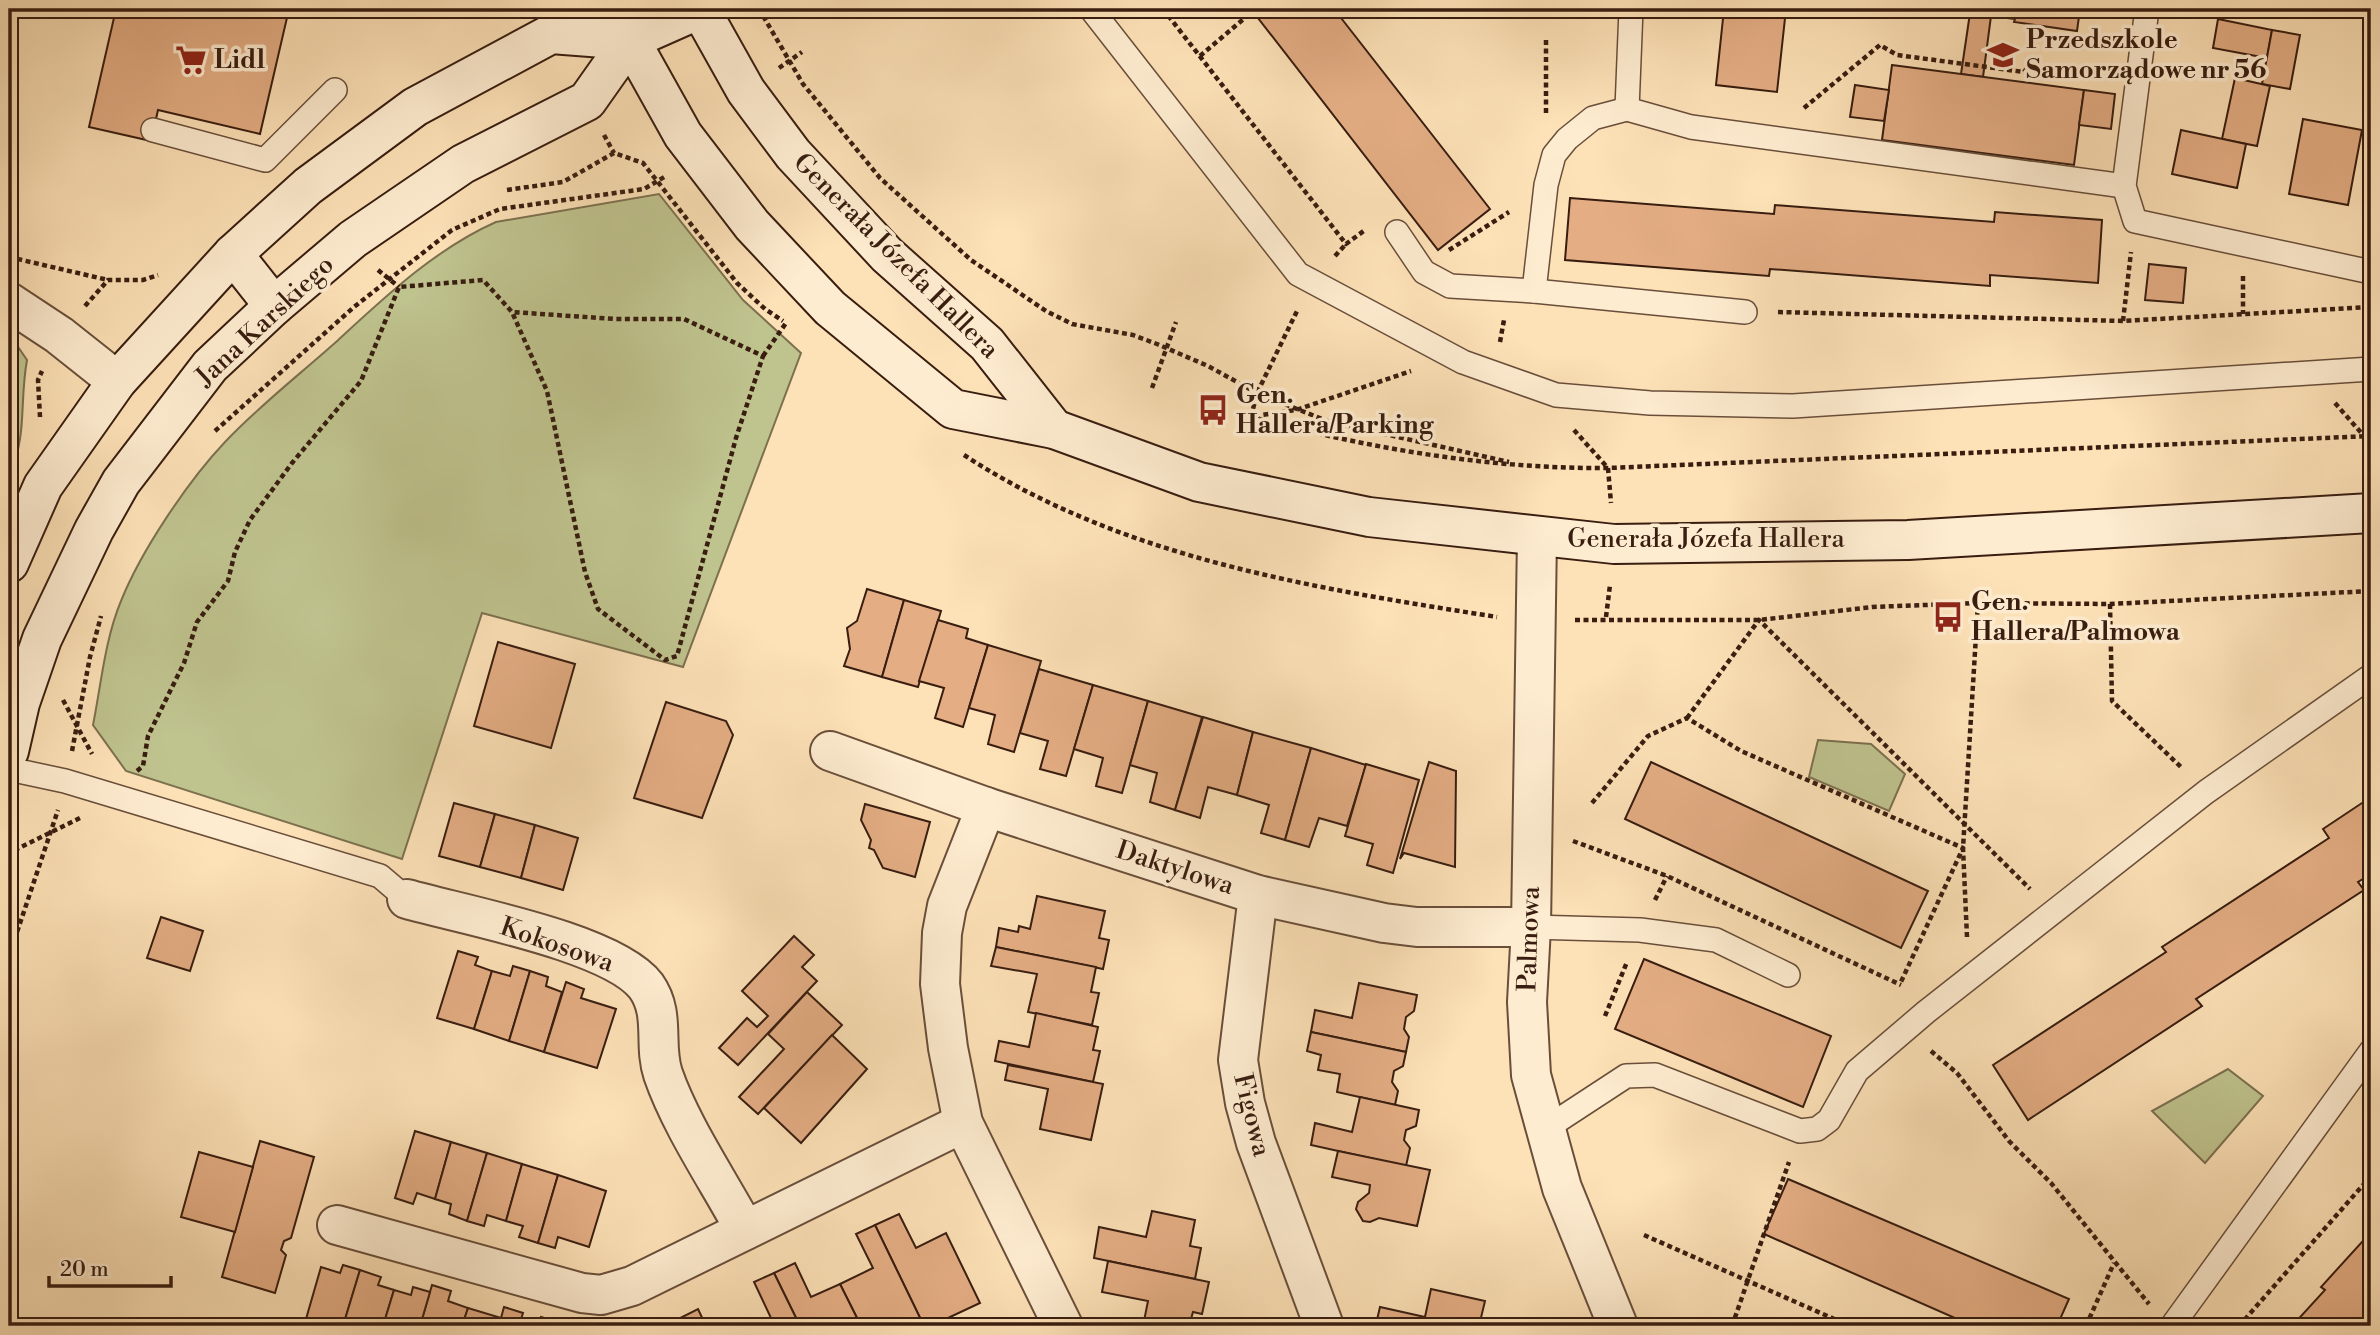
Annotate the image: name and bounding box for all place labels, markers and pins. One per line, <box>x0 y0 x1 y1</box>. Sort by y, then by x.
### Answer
place label: Przedszkole Samorządowe nr 56 <box>2026 24 2266 86</box>
school or university icon: Przedszkole Samorządowe nr 56 <box>1986 38 2020 72</box>
supermarket icon: Lidl <box>174 43 208 77</box>
place label: Lidl <box>214 44 265 76</box>
place label: Gen. Hallera/Parking <box>1236 379 1435 441</box>
bus stop icon: Gen. Hallera/Parking <box>1196 393 1230 427</box>
place label: Gen. Hallera/Palmowa <box>1971 586 2181 648</box>
bus stop icon: Gen. Hallera/Palmowa <box>1931 600 1965 634</box>

